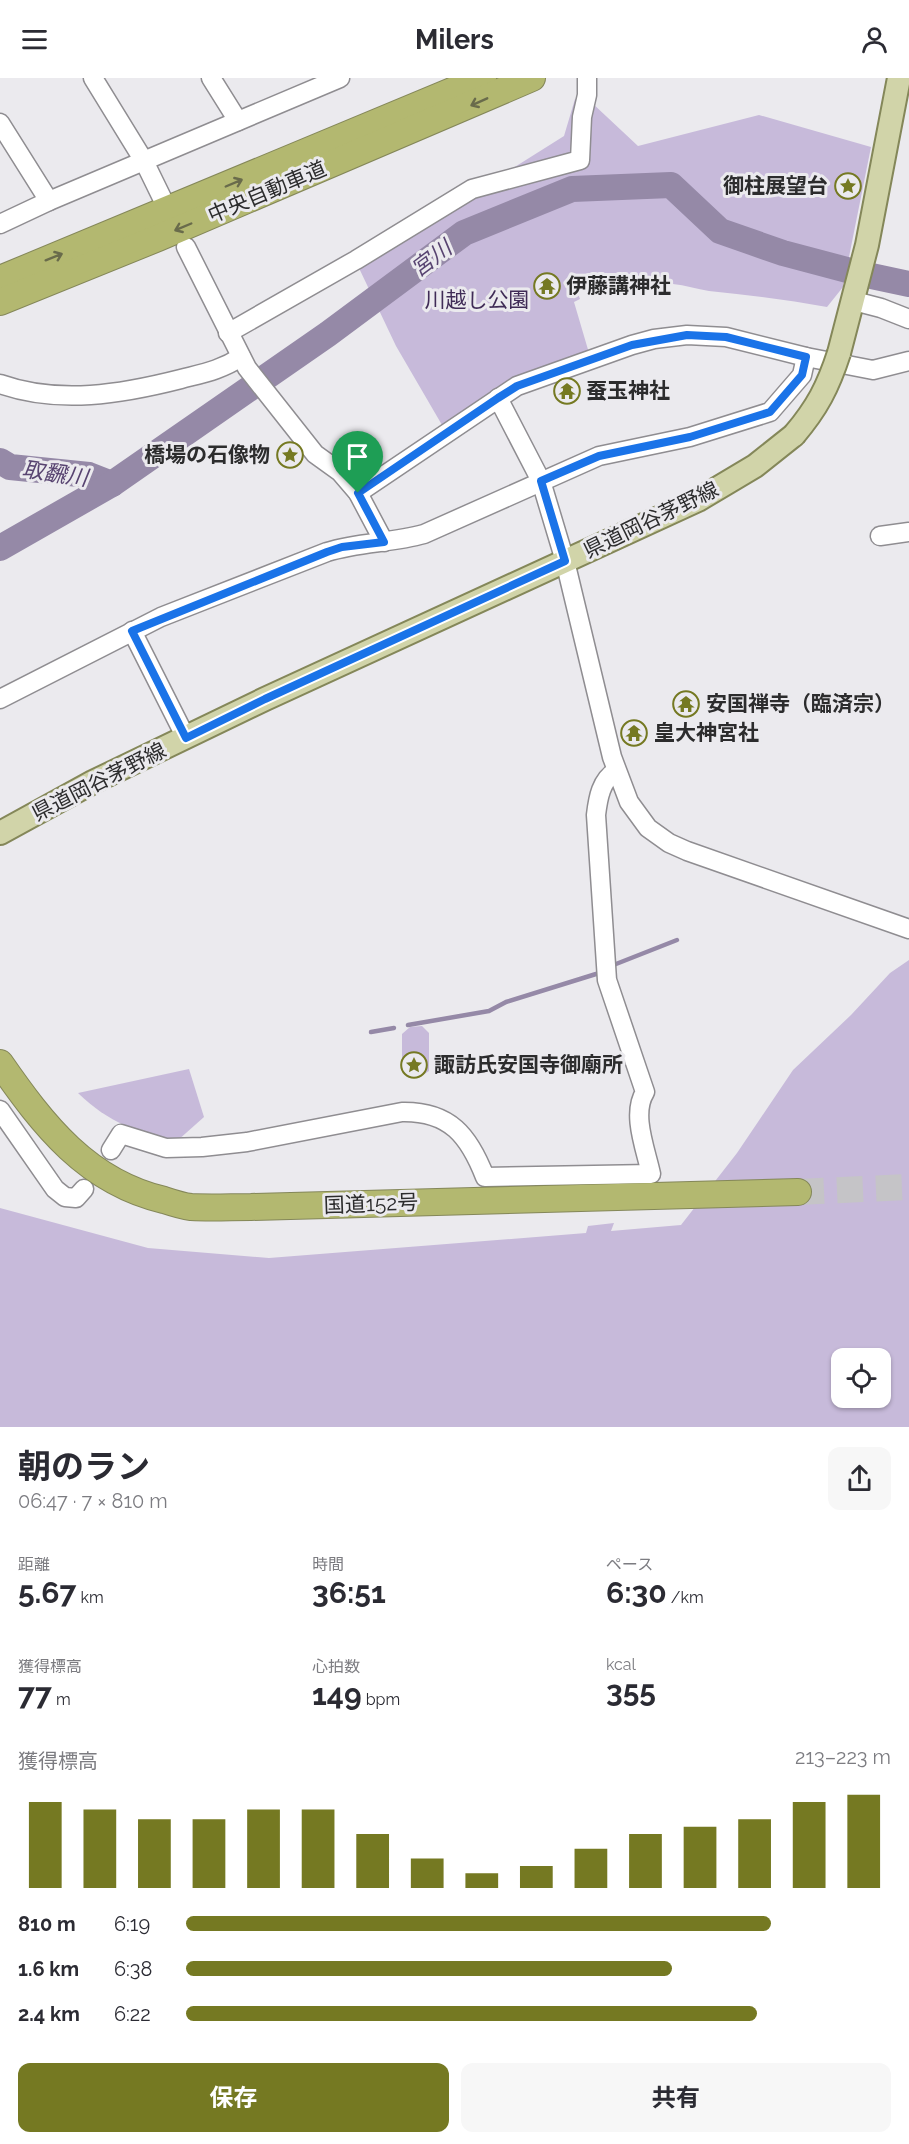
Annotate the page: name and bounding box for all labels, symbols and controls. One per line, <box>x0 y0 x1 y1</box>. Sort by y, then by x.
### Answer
icon: menu <box>18 23 51 56</box>
icon: person <box>858 23 891 56</box>
text: Milers <box>415 24 494 55</box>
one-way arrow <box>470 97 488 108</box>
street label: 中央自動車道 <box>204 155 330 228</box>
place icon: 御柱展望台 <box>833 171 863 201</box>
place label: 御柱展望台 <box>723 173 828 198</box>
one-way arrow <box>225 177 243 188</box>
one-way arrow <box>175 222 193 234</box>
water label: 宮川 <box>406 233 458 282</box>
one-way arrow <box>44 251 63 262</box>
temple icon: 伊藤講神社 <box>532 271 562 301</box>
place label: 伊藤講神社 <box>566 273 671 298</box>
park label: 川越し公園 <box>425 287 530 312</box>
temple icon: 蚕玉神社 <box>552 376 582 406</box>
place label: 蚕玉神社 <box>586 378 670 403</box>
pin <box>332 431 383 493</box>
place icon: 橋場の石像物 <box>275 440 305 470</box>
icon: arrive <box>341 440 374 473</box>
place label: 橋場の石像物 <box>144 442 270 467</box>
water label: 取飜川 <box>21 456 91 491</box>
street label: 県道岡谷茅野線 <box>579 476 722 563</box>
temple icon: 安国禅寺（臨済宗） <box>671 689 701 719</box>
place label: 安国禅寺（臨済宗） <box>706 691 895 716</box>
temple icon: 皇大神宮社 <box>619 718 649 748</box>
place label: 皇大神宮社 <box>654 720 759 745</box>
street label: 県道岡谷茅野線 <box>28 737 170 826</box>
place icon: 諏訪氏安国寺御廟所 <box>399 1050 429 1080</box>
place label: 諏訪氏安国寺御廟所 <box>434 1052 623 1077</box>
street label: 国道152号 <box>323 1189 419 1218</box>
map controls <box>831 1348 891 1408</box>
button: locate <box>831 1348 891 1408</box>
text: 朝のラン <box>18 1447 150 1486</box>
button: share <box>828 1447 891 1510</box>
text: 06:47 · 7 × 810 m <box>18 1489 168 1513</box>
text: 距離 <box>18 1555 50 1574</box>
text: 時間 <box>312 1555 344 1574</box>
text: ペース <box>606 1555 653 1574</box>
text: 5.67 <box>18 1575 76 1610</box>
text: 36:51 <box>312 1575 386 1610</box>
text: 6:30 <box>606 1575 667 1610</box>
text: km <box>76 1588 104 1607</box>
text: /km <box>667 1588 704 1607</box>
text: kcal <box>606 1655 636 1674</box>
text: 獲得標高 <box>18 1657 82 1676</box>
text: 心拍数 <box>312 1657 360 1676</box>
text: 355 <box>606 1674 656 1709</box>
text: 77 <box>18 1677 52 1712</box>
text: 149 <box>312 1677 362 1712</box>
text: m <box>52 1690 71 1709</box>
text: bpm <box>362 1690 400 1709</box>
text: 213–223 m <box>795 1745 891 1769</box>
text: 獲得標高 <box>18 1749 98 1773</box>
text: 810 m <box>18 1912 76 1936</box>
text: 6:19 <box>114 1912 150 1936</box>
text: 1.6 km <box>18 1957 79 1981</box>
text: 6:38 <box>114 1957 152 1981</box>
text: 2.4 km <box>18 2002 80 2026</box>
text: 6:22 <box>114 2002 151 2026</box>
button: 保存 <box>18 2063 449 2132</box>
button: 共有 <box>461 2063 891 2132</box>

